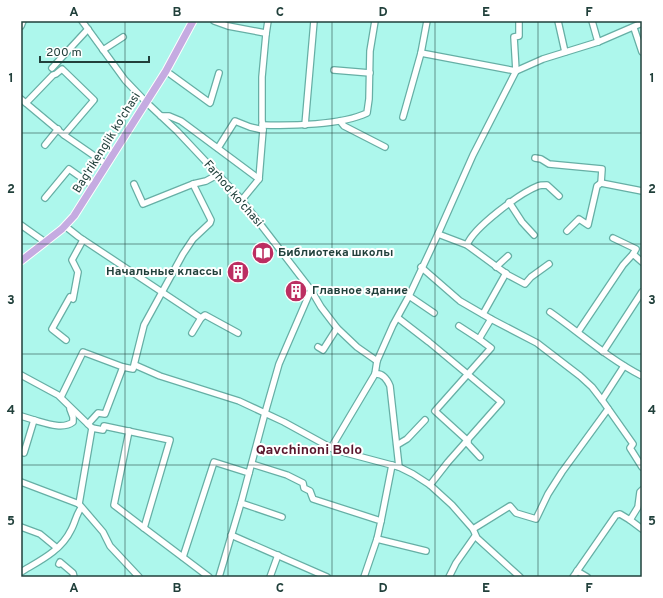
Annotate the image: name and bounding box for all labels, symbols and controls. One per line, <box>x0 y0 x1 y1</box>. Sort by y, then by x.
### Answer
text: A <box>69 5 79 21</box>
text: B <box>173 5 182 21</box>
text: C <box>276 5 284 21</box>
text: D <box>378 5 388 21</box>
text: E <box>482 5 490 21</box>
text: F <box>585 5 593 21</box>
scale bar <box>40 38 149 64</box>
text: 200 m <box>46 45 82 61</box>
text: 1 <box>8 71 14 87</box>
text: 1 <box>649 71 655 87</box>
street label: Bag'rikenglik ko'chasi <box>69 89 145 197</box>
street label: Farhod ko'chasi <box>200 157 266 231</box>
text: 2 <box>7 182 15 198</box>
text: 2 <box>648 182 656 198</box>
library icon: Библиотека школы <box>250 240 276 266</box>
place label: Библиотека школы <box>278 245 393 261</box>
building icon: Начальные классы <box>225 259 251 285</box>
place label: Начальные классы <box>106 264 222 280</box>
building icon: Главное здание <box>283 278 309 304</box>
place label: Главное здание <box>312 283 408 299</box>
text: 3 <box>7 293 15 309</box>
text: 3 <box>648 293 656 309</box>
text: 4 <box>7 403 15 419</box>
text: 4 <box>648 403 656 419</box>
district label: Qavchinoni Bolo <box>256 442 362 459</box>
text: 5 <box>7 514 15 530</box>
text: 5 <box>648 514 656 530</box>
text: A <box>69 581 79 597</box>
text: B <box>173 581 182 597</box>
text: C <box>276 581 284 597</box>
text: D <box>378 581 388 597</box>
text: E <box>482 581 490 597</box>
text: F <box>585 581 593 597</box>

